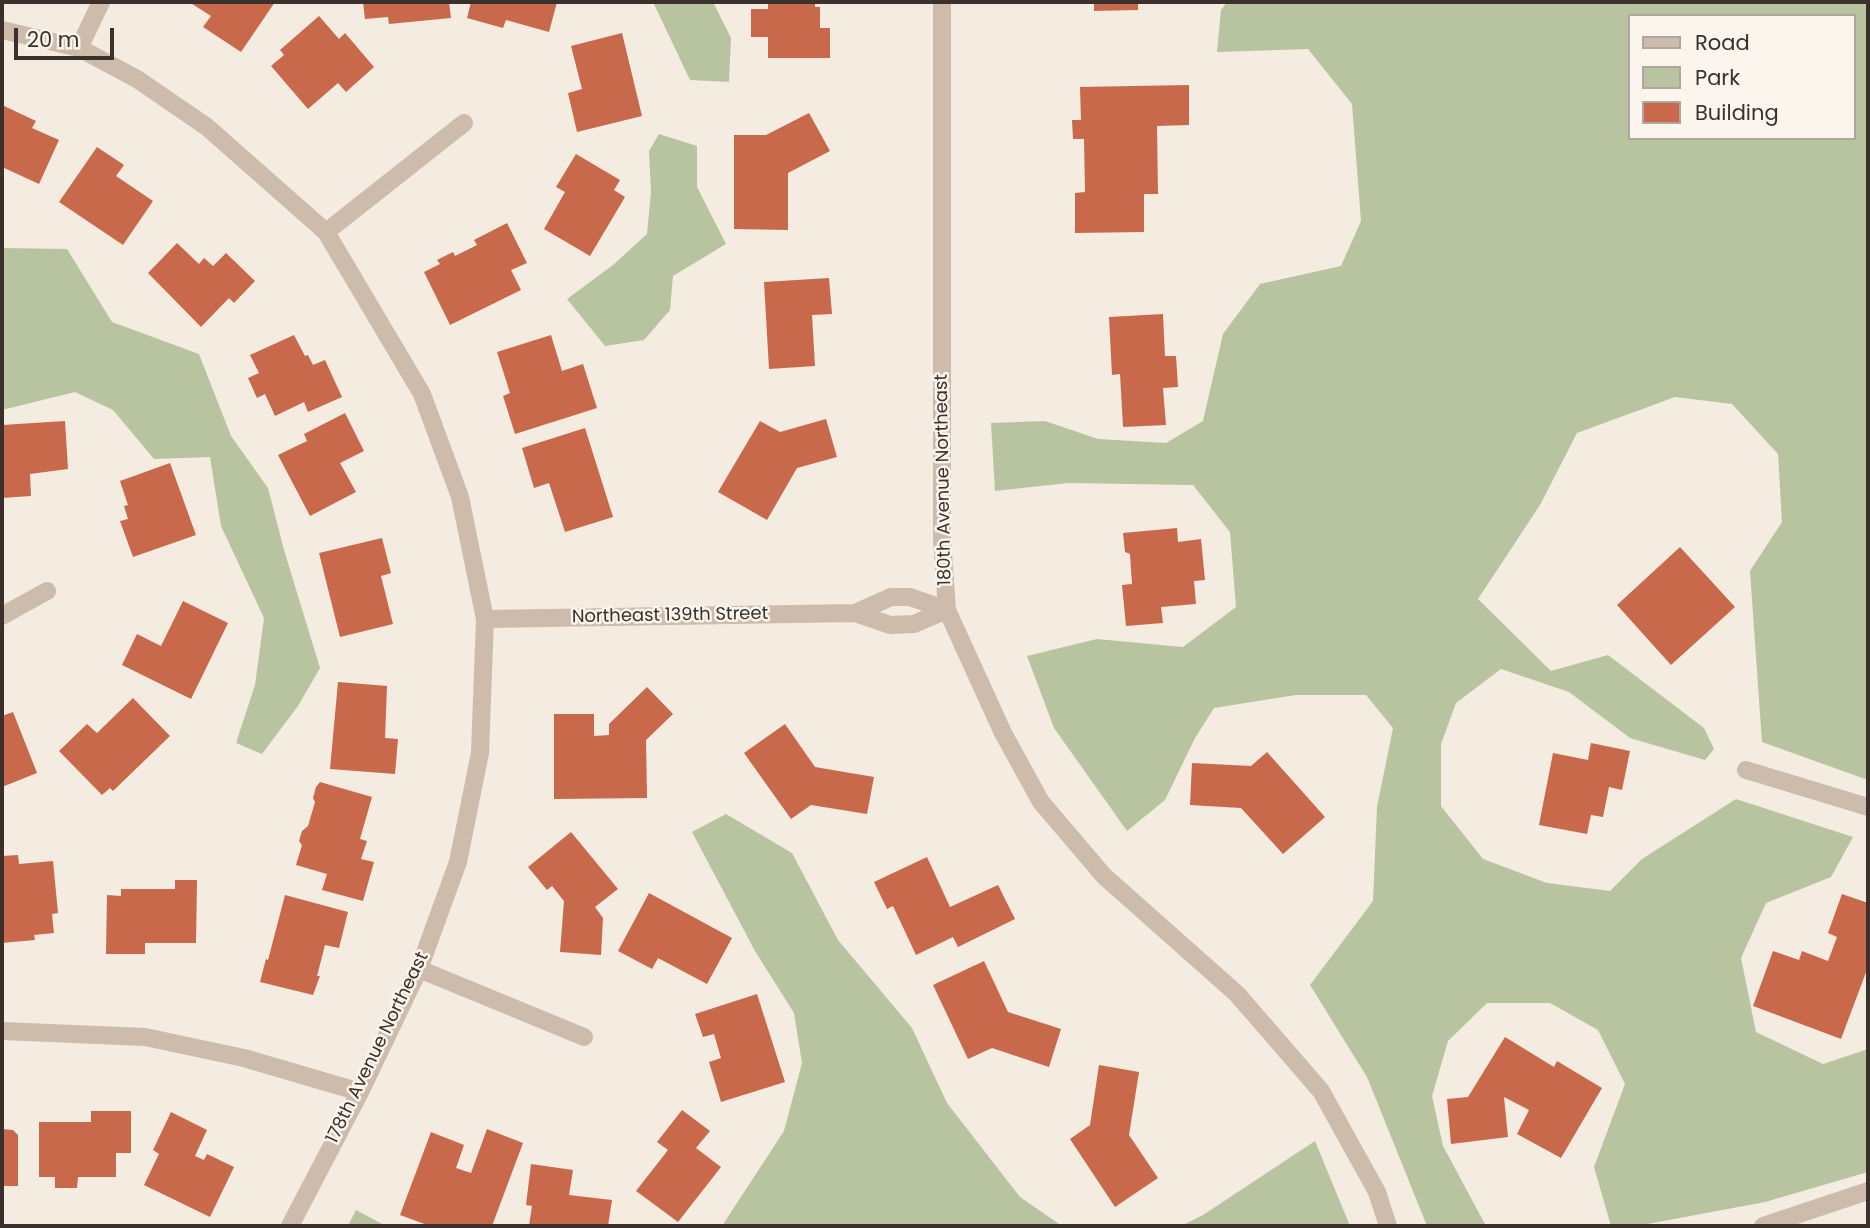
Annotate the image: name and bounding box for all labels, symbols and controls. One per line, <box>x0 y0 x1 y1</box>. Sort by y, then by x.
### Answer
scale bar <box>18 14 117 58</box>
legend <box>1629 14 1856 140</box>
text: 20 m <box>27 25 80 54</box>
text: Road <box>1695 28 1750 57</box>
text: Park <box>1695 63 1740 92</box>
text: Building <box>1695 98 1779 127</box>
street label: 180th Avenue Northeast <box>931 374 957 586</box>
street label: Northeast 139th Street <box>572 603 768 629</box>
street label: 178th Avenue Northeast <box>322 949 434 1147</box>

